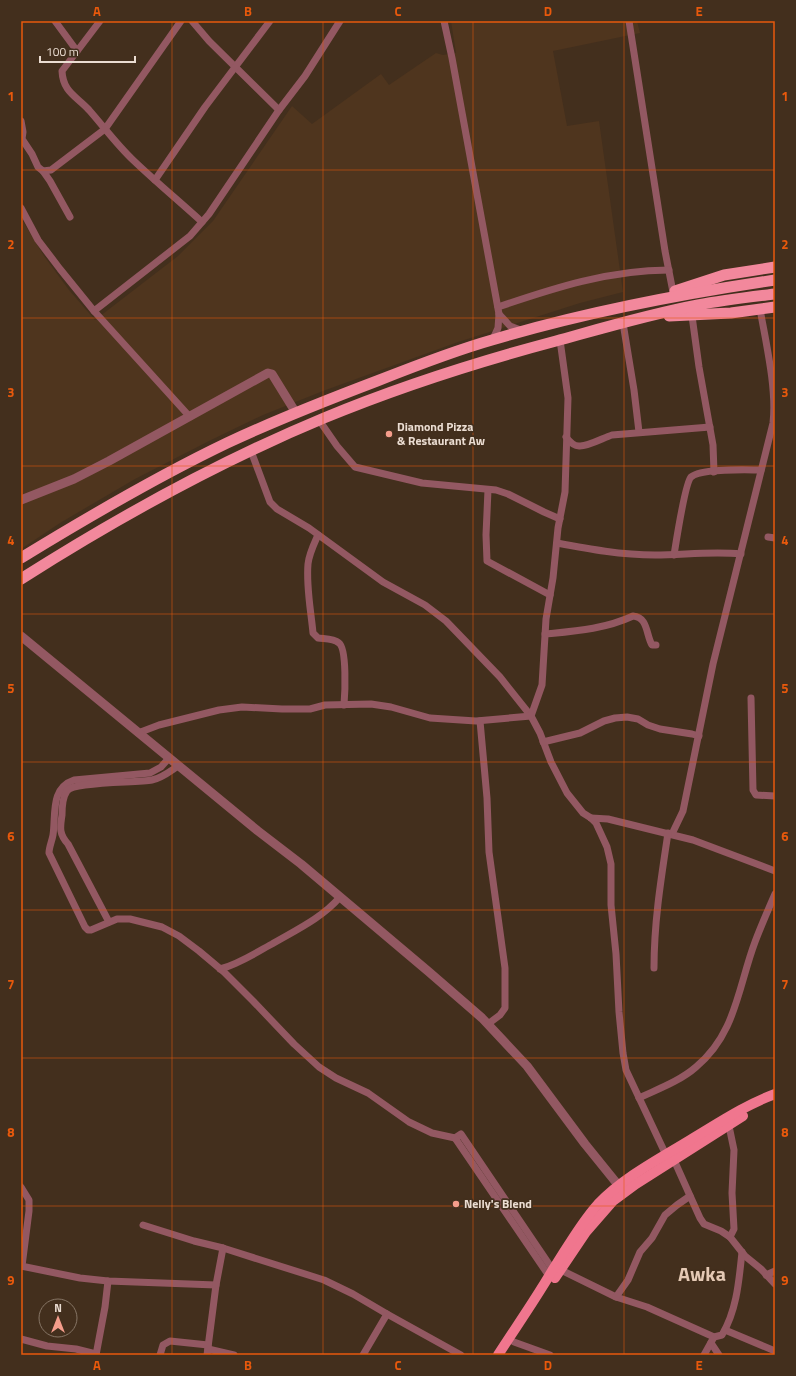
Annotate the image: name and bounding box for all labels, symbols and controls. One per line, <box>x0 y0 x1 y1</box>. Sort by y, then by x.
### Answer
text: A <box>93 1 101 21</box>
text: B <box>244 1 252 21</box>
text: C <box>394 1 402 21</box>
text: D <box>544 1 552 21</box>
text: E <box>695 1 703 21</box>
scale bar <box>40 38 135 64</box>
text: 100 m <box>46 42 79 61</box>
text: 1 <box>7 86 15 106</box>
text: 1 <box>781 86 789 106</box>
text: 2 <box>7 234 15 254</box>
text: 2 <box>781 234 789 254</box>
text: 3 <box>7 382 15 402</box>
text: 3 <box>781 382 789 402</box>
place label: Diamond Pizza & Restaurant Aw <box>397 417 485 450</box>
marker: Diamond Pizza & Restaurant Aw <box>384 429 394 439</box>
text: 4 <box>7 530 15 550</box>
text: 4 <box>781 530 789 550</box>
text: 5 <box>7 678 15 698</box>
text: 5 <box>781 678 789 698</box>
text: 6 <box>7 826 15 846</box>
text: 6 <box>781 826 789 846</box>
text: 7 <box>7 974 15 994</box>
text: 7 <box>781 974 789 994</box>
text: 8 <box>7 1122 15 1142</box>
text: 8 <box>781 1122 789 1142</box>
place label: Nelly's Blend <box>464 1194 532 1213</box>
marker: Nelly's Blend <box>451 1199 461 1209</box>
district label: Awka <box>678 1258 726 1289</box>
text: 9 <box>7 1270 15 1290</box>
text: 9 <box>781 1270 789 1290</box>
north arrow <box>38 1298 78 1338</box>
text: N <box>54 1300 62 1316</box>
text: A <box>93 1355 101 1375</box>
text: B <box>244 1355 252 1375</box>
text: C <box>394 1355 402 1375</box>
text: D <box>544 1355 552 1375</box>
text: E <box>695 1355 703 1375</box>

